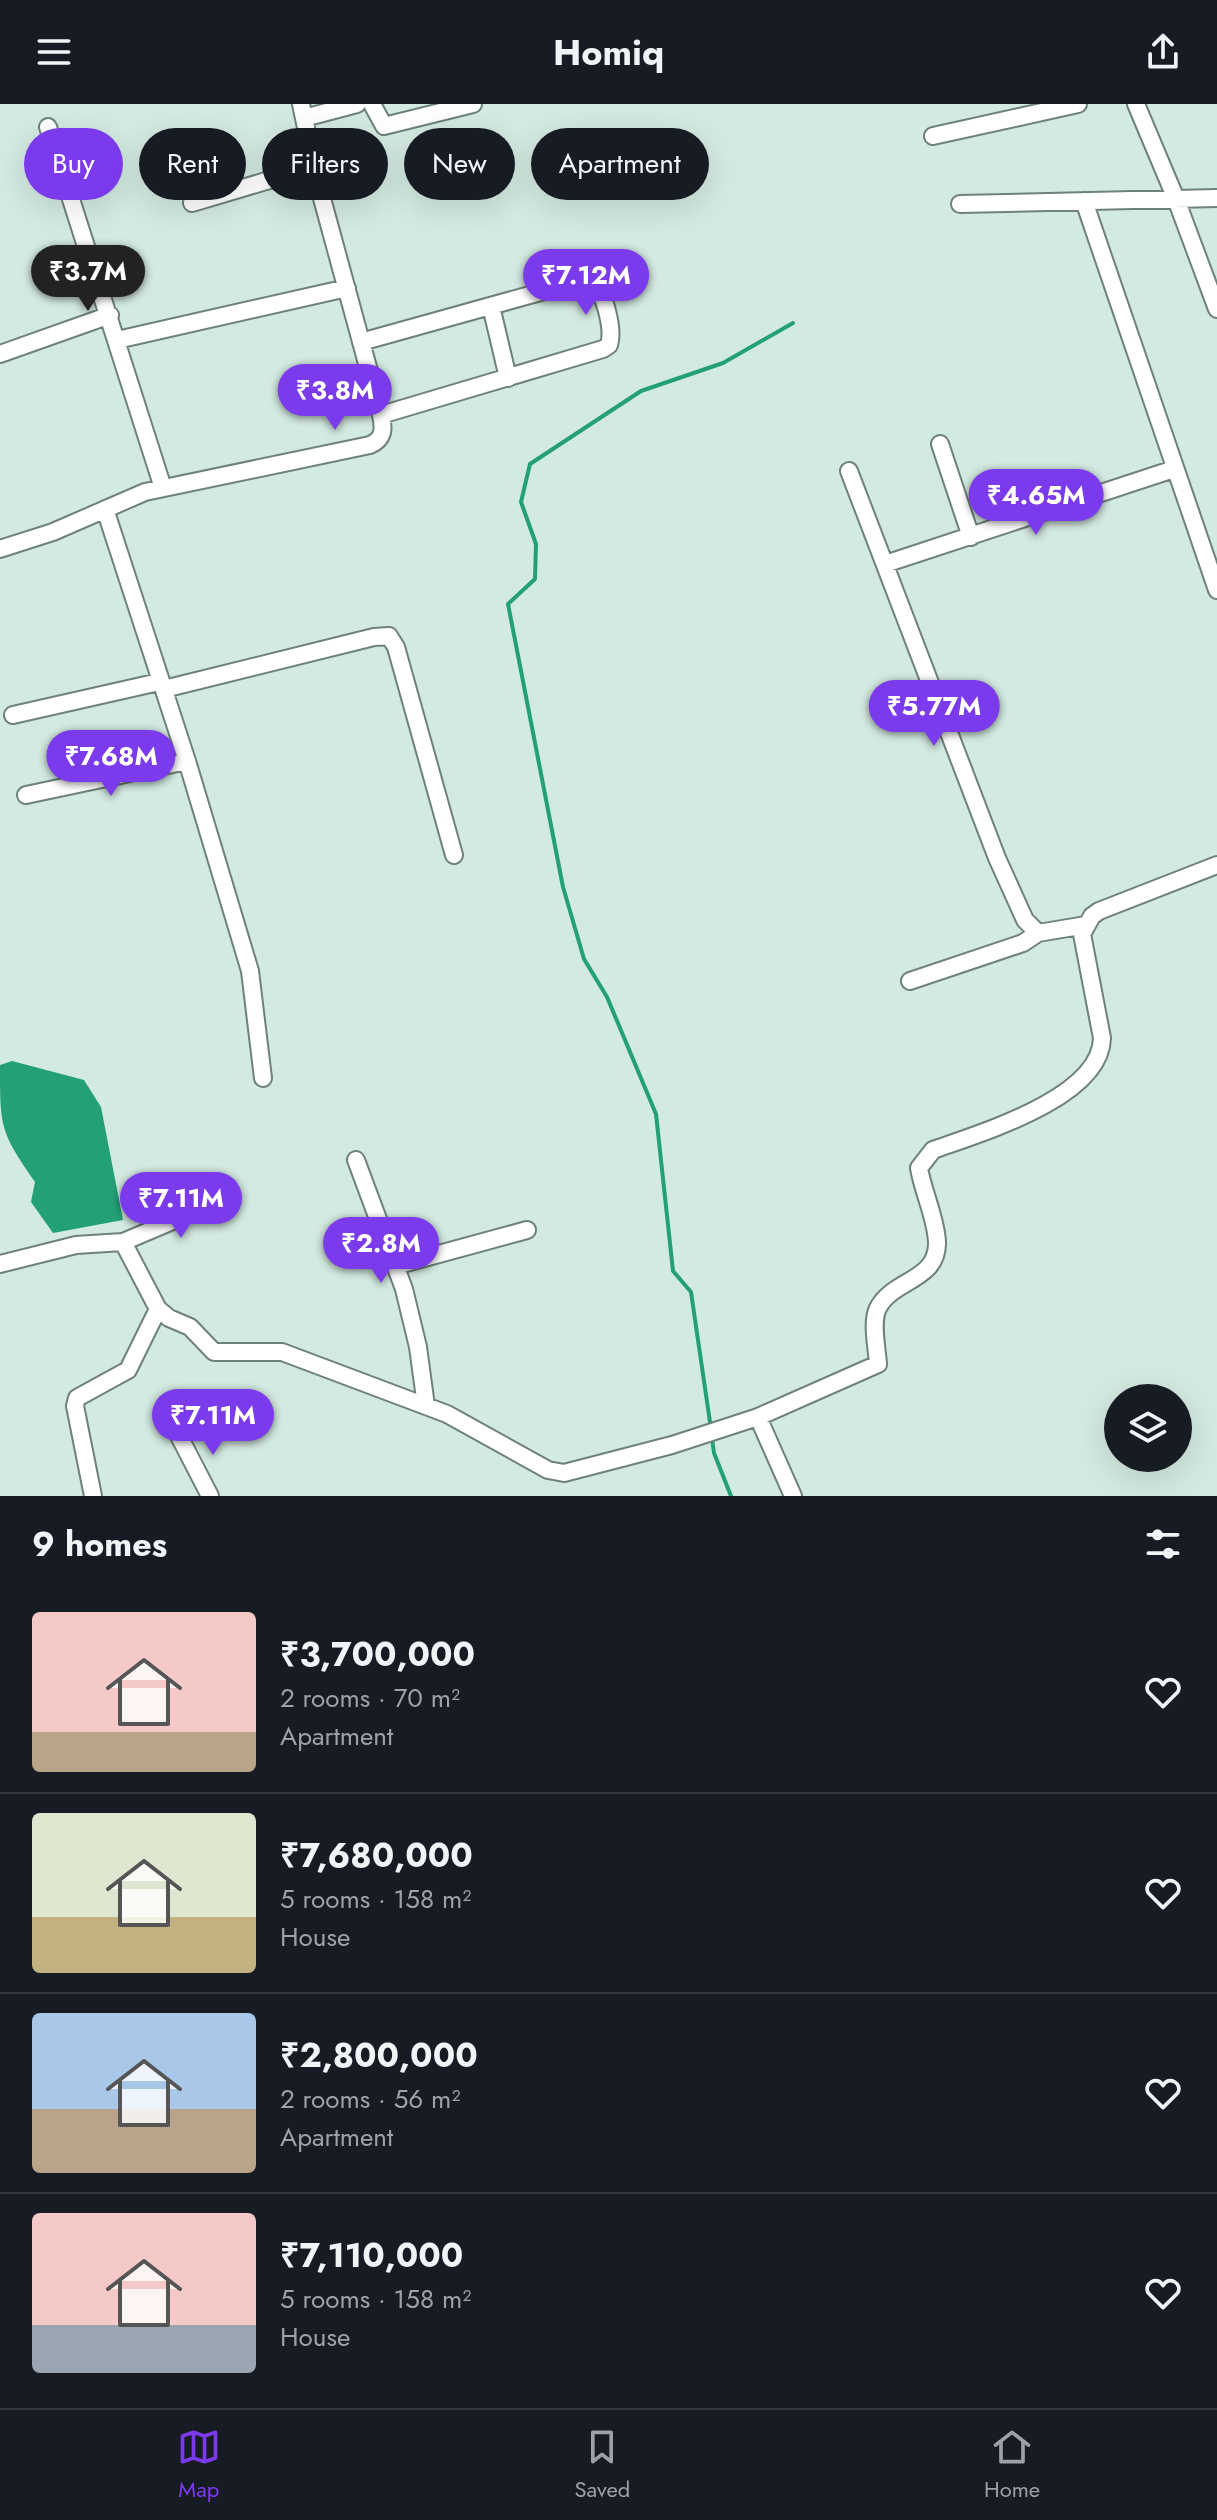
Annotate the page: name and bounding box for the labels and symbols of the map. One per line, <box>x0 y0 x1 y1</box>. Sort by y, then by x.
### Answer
pin: ₹3.7M <box>32 245 144 313</box>
pin: ₹7.12M <box>521 249 651 317</box>
pin: ₹3.8M <box>279 364 391 432</box>
pin: ₹4.65M <box>971 469 1101 537</box>
pin: ₹5.77M <box>869 680 999 748</box>
pin: ₹7.68M <box>46 730 176 798</box>
pin: ₹7.11M <box>116 1172 246 1240</box>
pin: ₹2.8M <box>325 1217 437 1285</box>
pin: ₹7.11M <box>148 1389 278 1457</box>

